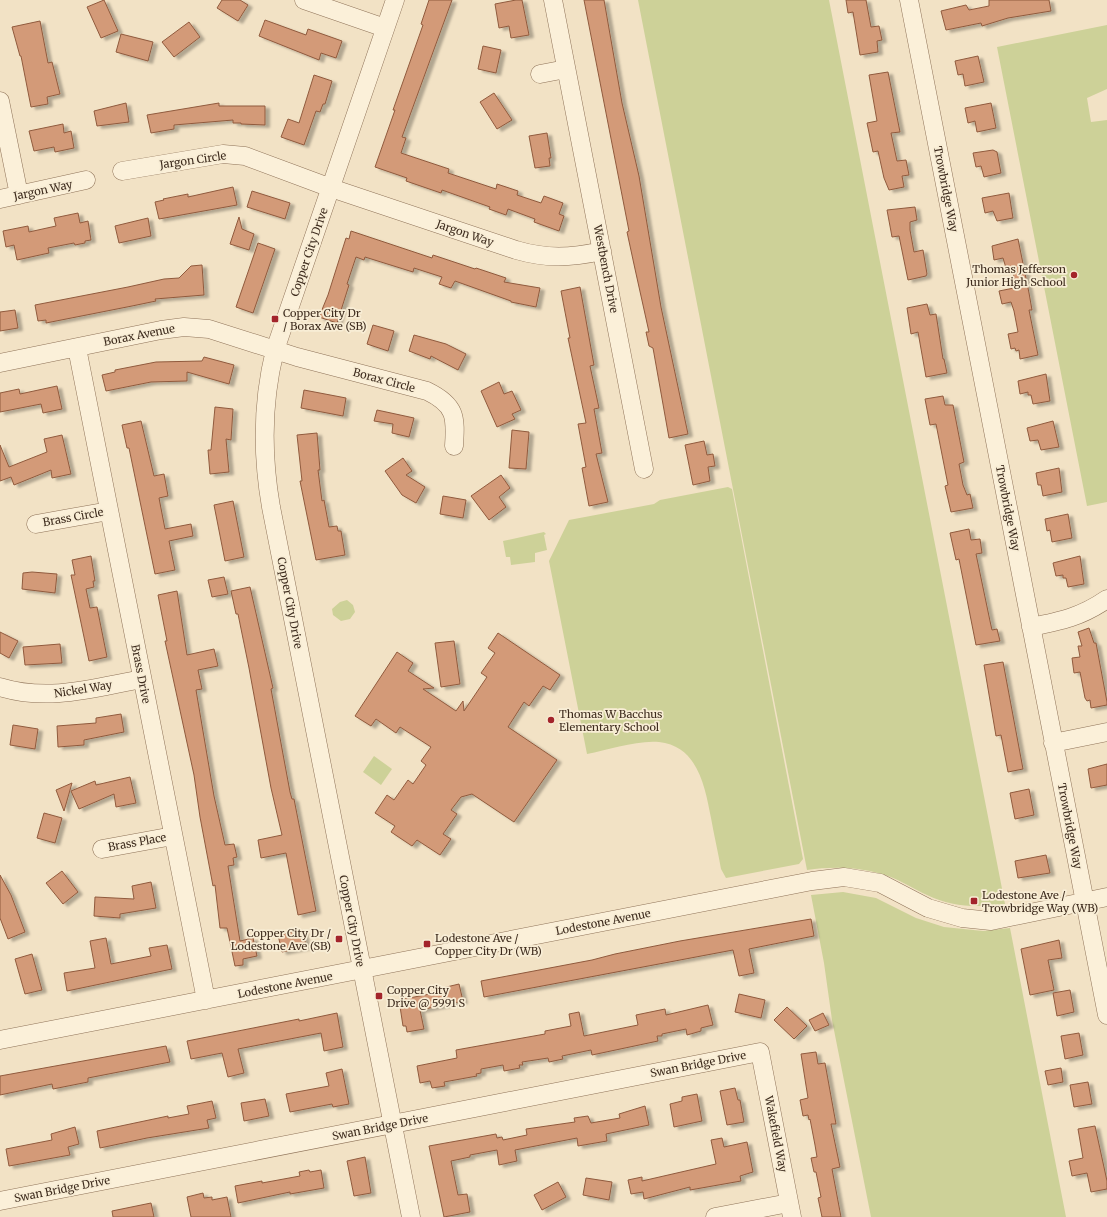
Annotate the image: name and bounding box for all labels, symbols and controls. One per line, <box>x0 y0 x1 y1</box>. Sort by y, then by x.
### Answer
street label: Trowbridge Way <box>931 145 961 234</box>
street label: Jargon Circle <box>158 148 227 172</box>
street label: Jargon Way <box>11 177 74 203</box>
street label: Copper City Drive <box>287 206 331 298</box>
street label: Jargon Way <box>433 216 496 250</box>
street label: Westbench Drive <box>590 223 621 315</box>
place label: Thomas Jefferson Junior High School <box>965 262 1067 289</box>
marker: Thomas Jefferson Junior High School <box>1069 270 1079 280</box>
place label: Copper City Dr / Borax Ave (SB) <box>283 306 367 333</box>
marker: Copper City Dr / Borax Ave (SB) <box>270 314 280 324</box>
street label: Borax Avenue <box>102 321 176 349</box>
street label: Borax Circle <box>351 365 417 395</box>
street label: Trowbridge Way <box>993 464 1023 553</box>
street label: Brass Circle <box>42 505 105 529</box>
street label: Copper City Drive <box>274 556 306 650</box>
street label: Brass Drive <box>128 643 154 705</box>
street label: Nickel Way <box>53 677 114 700</box>
place label: Thomas W Bacchus Elementary School <box>559 707 663 734</box>
marker: Thomas W Bacchus Elementary School <box>546 715 556 725</box>
street label: Trowbridge Way <box>1055 782 1085 871</box>
street label: Brass Place <box>107 830 168 854</box>
street label: Copper City Drive <box>336 874 368 968</box>
place label: Lodestone Ave / Trowbridge Way (WB) <box>982 888 1098 915</box>
marker: Lodestone Ave / Trowbridge Way (WB) <box>969 896 979 906</box>
street label: Lodestone Avenue <box>554 906 652 938</box>
place label: Copper City Dr / Lodestone Ave (SB) <box>231 926 331 953</box>
place label: Lodestone Ave / Copper City Dr (WB) <box>435 931 542 958</box>
marker: Copper City Dr / Lodestone Ave (SB) <box>334 934 344 944</box>
marker: Lodestone Ave / Copper City Dr (WB) <box>422 939 432 949</box>
street label: Lodestone Avenue <box>236 969 334 1001</box>
place label: Copper City Drive @ 5991 S <box>387 983 466 1010</box>
marker: Copper City Drive @ 5991 S <box>374 991 384 1001</box>
street label: Swan Bridge Drive <box>649 1048 747 1080</box>
street label: Wakefield Way <box>762 1094 790 1174</box>
street label: Swan Bridge Drive <box>331 1111 429 1143</box>
street label: Swan Bridge Drive <box>13 1173 111 1205</box>

